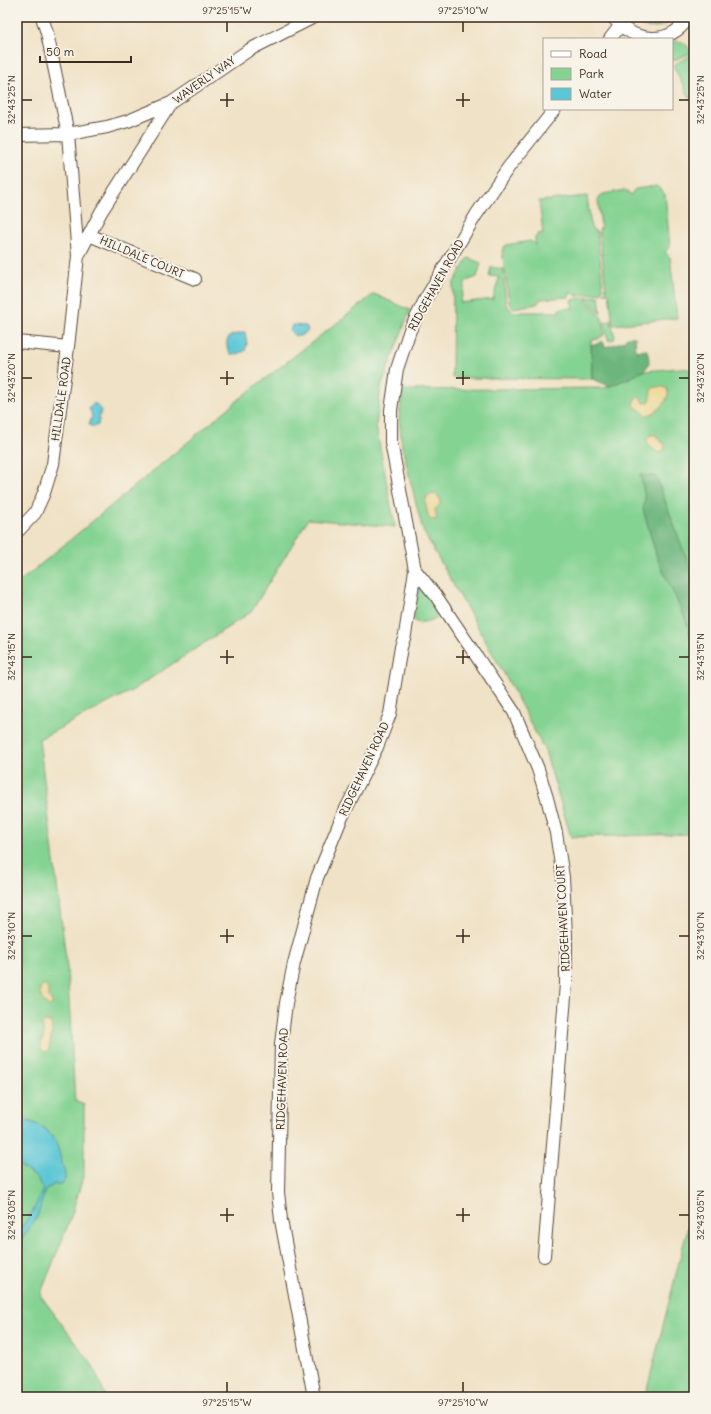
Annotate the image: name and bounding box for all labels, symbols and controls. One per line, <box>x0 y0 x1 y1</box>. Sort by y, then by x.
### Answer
text: 97°25'15"W <box>202 4 252 17</box>
text: 97°25'10"W <box>438 4 488 17</box>
scale bar <box>40 38 131 64</box>
legend <box>543 38 673 110</box>
text: 50 m <box>46 44 75 59</box>
text: Road <box>579 46 607 61</box>
street label: WAVERLY WAY <box>170 53 238 107</box>
text: Park <box>579 66 604 81</box>
text: 32°43'25"N <box>5 75 18 125</box>
text: 32°43'25"N <box>694 75 707 125</box>
text: Water <box>579 86 612 101</box>
street label: HILLDALE COURT <box>98 233 186 281</box>
street label: RIDGEHAVEN ROAD <box>405 237 467 333</box>
text: 32°43'20"N <box>5 353 18 403</box>
text: 32°43'20"N <box>694 353 707 403</box>
street label: HILLDALE ROAD <box>48 356 74 442</box>
text: 32°43'15"N <box>5 633 18 681</box>
text: 32°43'15"N <box>694 633 707 681</box>
street label: RIDGEHAVEN ROAD <box>336 719 392 818</box>
street label: RIDGEHAVEN COURT <box>553 864 573 972</box>
text: 32°43'10"N <box>5 912 18 960</box>
text: 32°43'10"N <box>694 912 707 960</box>
street label: RIDGEHAVEN ROAD <box>273 1027 291 1130</box>
text: 32°43'05"N <box>5 1190 18 1240</box>
text: 32°43'05"N <box>694 1190 707 1240</box>
text: 97°25'15"W <box>202 1396 252 1409</box>
text: 97°25'10"W <box>438 1396 488 1409</box>

